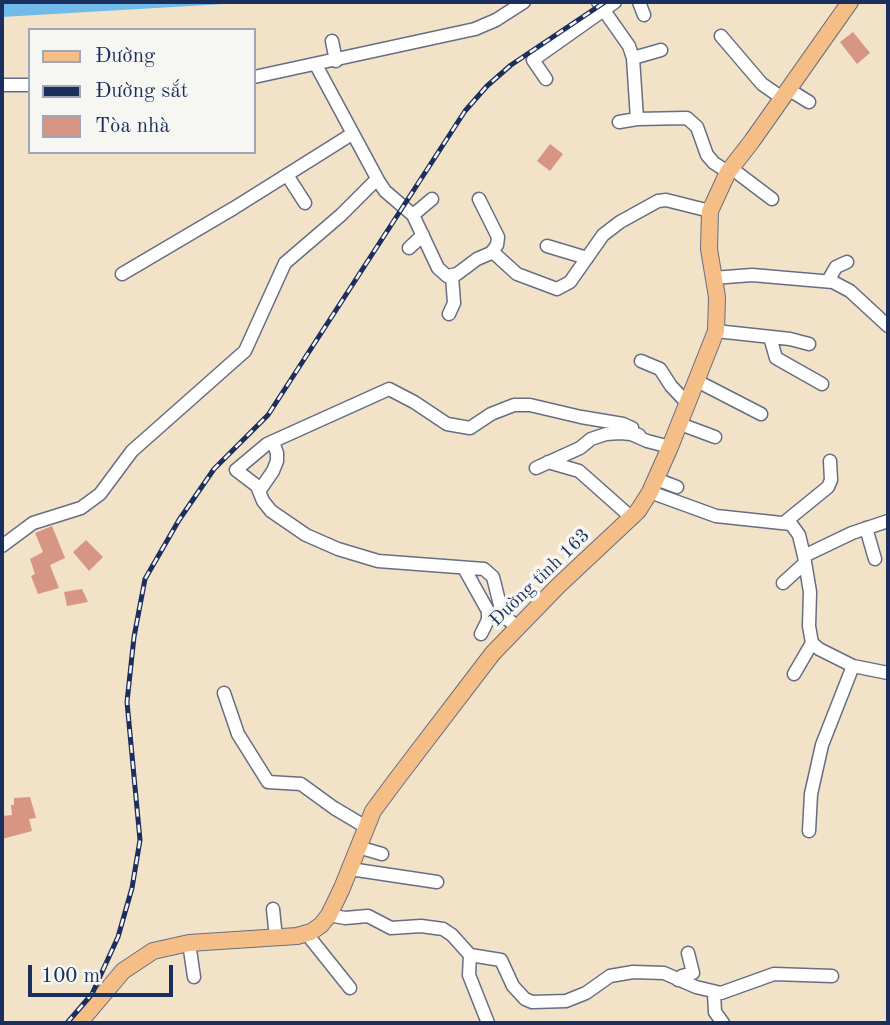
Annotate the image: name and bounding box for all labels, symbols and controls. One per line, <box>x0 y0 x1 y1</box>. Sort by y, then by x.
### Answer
legend <box>28 28 256 154</box>
text: Đường <box>95 46 155 67</box>
text: Đường sắt <box>95 81 188 102</box>
text: Tòa nhà <box>95 116 170 137</box>
street label: Đường tỉnh 163 <box>485 524 595 632</box>
scale bar <box>32 951 177 995</box>
text: 100 m <box>41 966 100 987</box>

